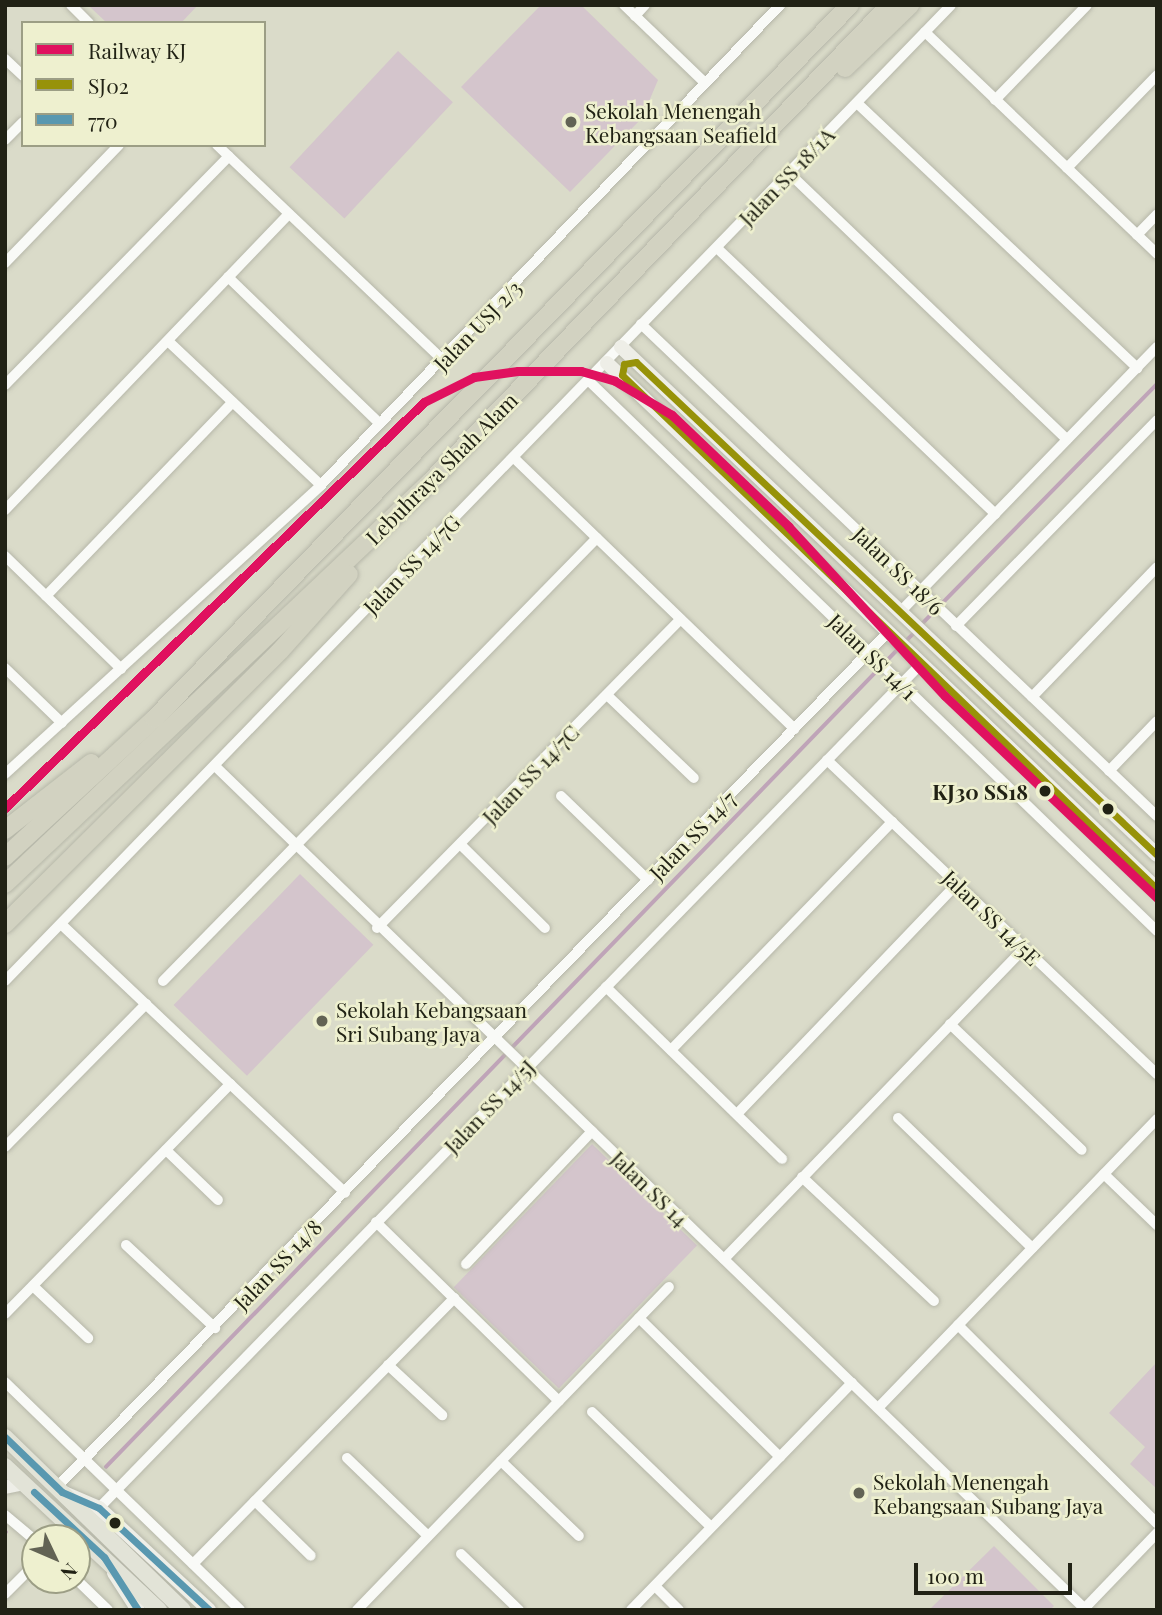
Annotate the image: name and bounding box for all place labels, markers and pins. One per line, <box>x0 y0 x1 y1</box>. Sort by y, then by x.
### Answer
place label: Sekolah Menengah Kebangsaan Seafield <box>585 97 777 147</box>
marker: Sekolah Menengah Kebangsaan Seafield <box>563 114 579 130</box>
place label: KJ30 SS18 <box>932 778 1028 804</box>
marker: KJ30 SS18 <box>1034 780 1056 802</box>
unlabelled marker <box>1101 802 1115 816</box>
place label: Sekolah Kebangsaan Sri Subang Jaya <box>336 996 527 1046</box>
marker: Sekolah Kebangsaan Sri Subang Jaya <box>314 1013 330 1029</box>
place label: Sekolah Menengah Kebangsaan Subang Jaya <box>873 1468 1103 1518</box>
marker: Sekolah Menengah Kebangsaan Subang Jaya <box>851 1485 867 1501</box>
unlabelled marker <box>108 1516 122 1530</box>

